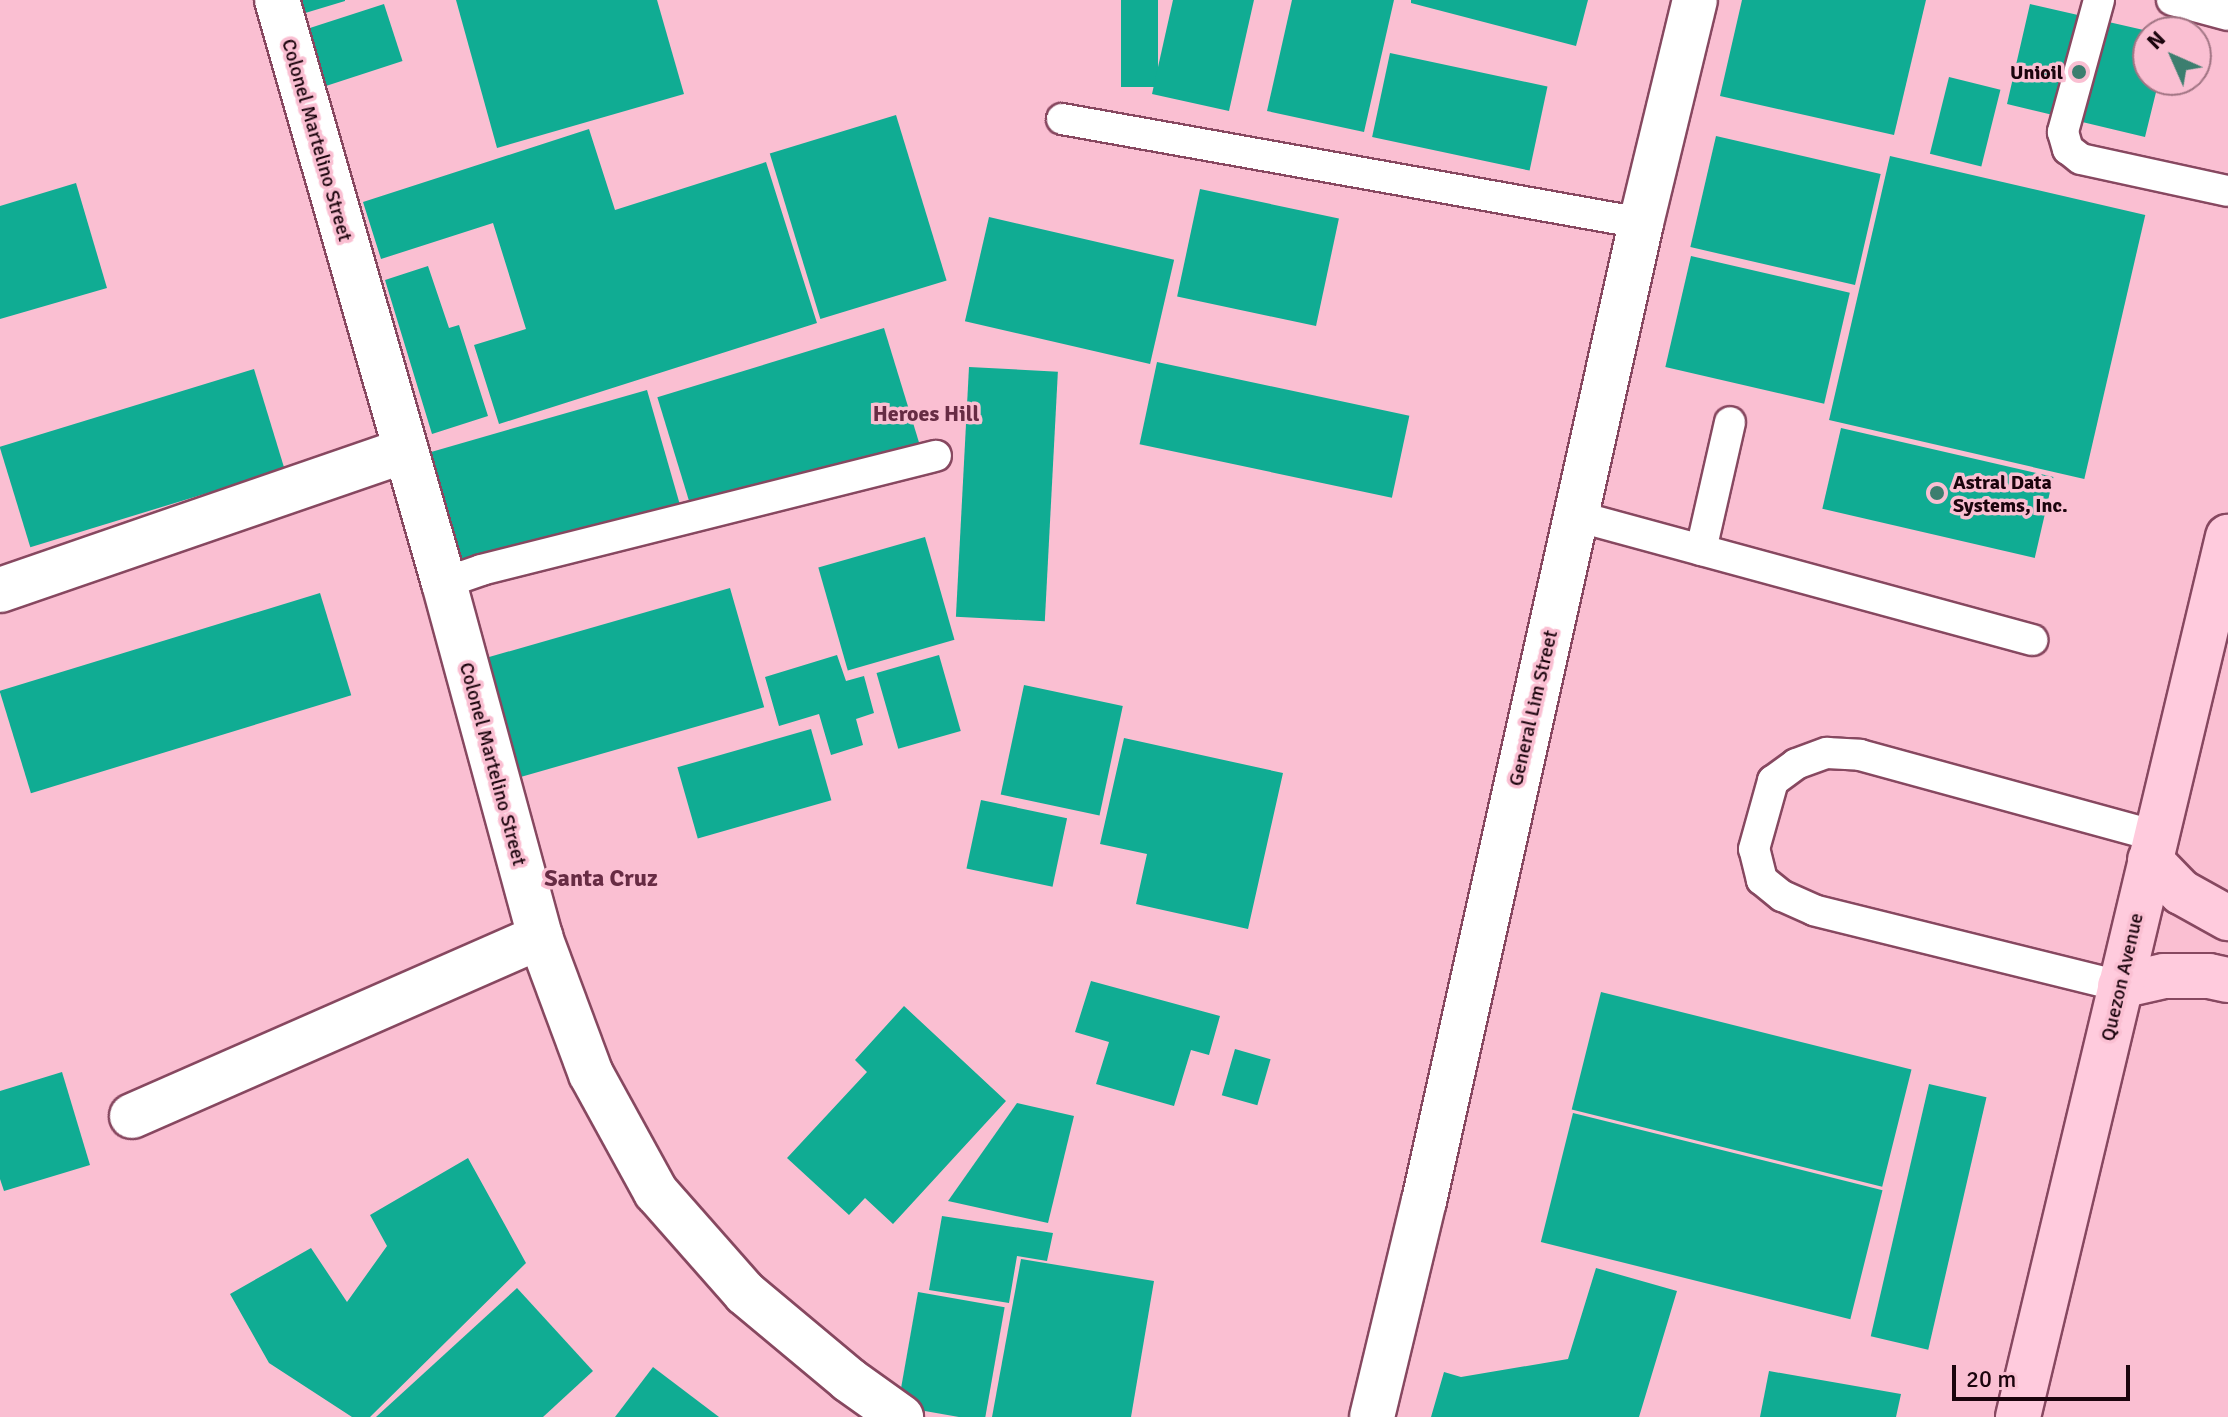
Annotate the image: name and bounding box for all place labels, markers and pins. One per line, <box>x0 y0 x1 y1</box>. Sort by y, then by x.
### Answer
place label: Unioil <box>2010 60 2063 84</box>
marker: Unioil <box>2070 63 2088 81</box>
place label: Astral Data Systems, Inc. <box>1953 470 2068 517</box>
marker: Astral Data Systems, Inc. <box>1928 484 1946 502</box>

